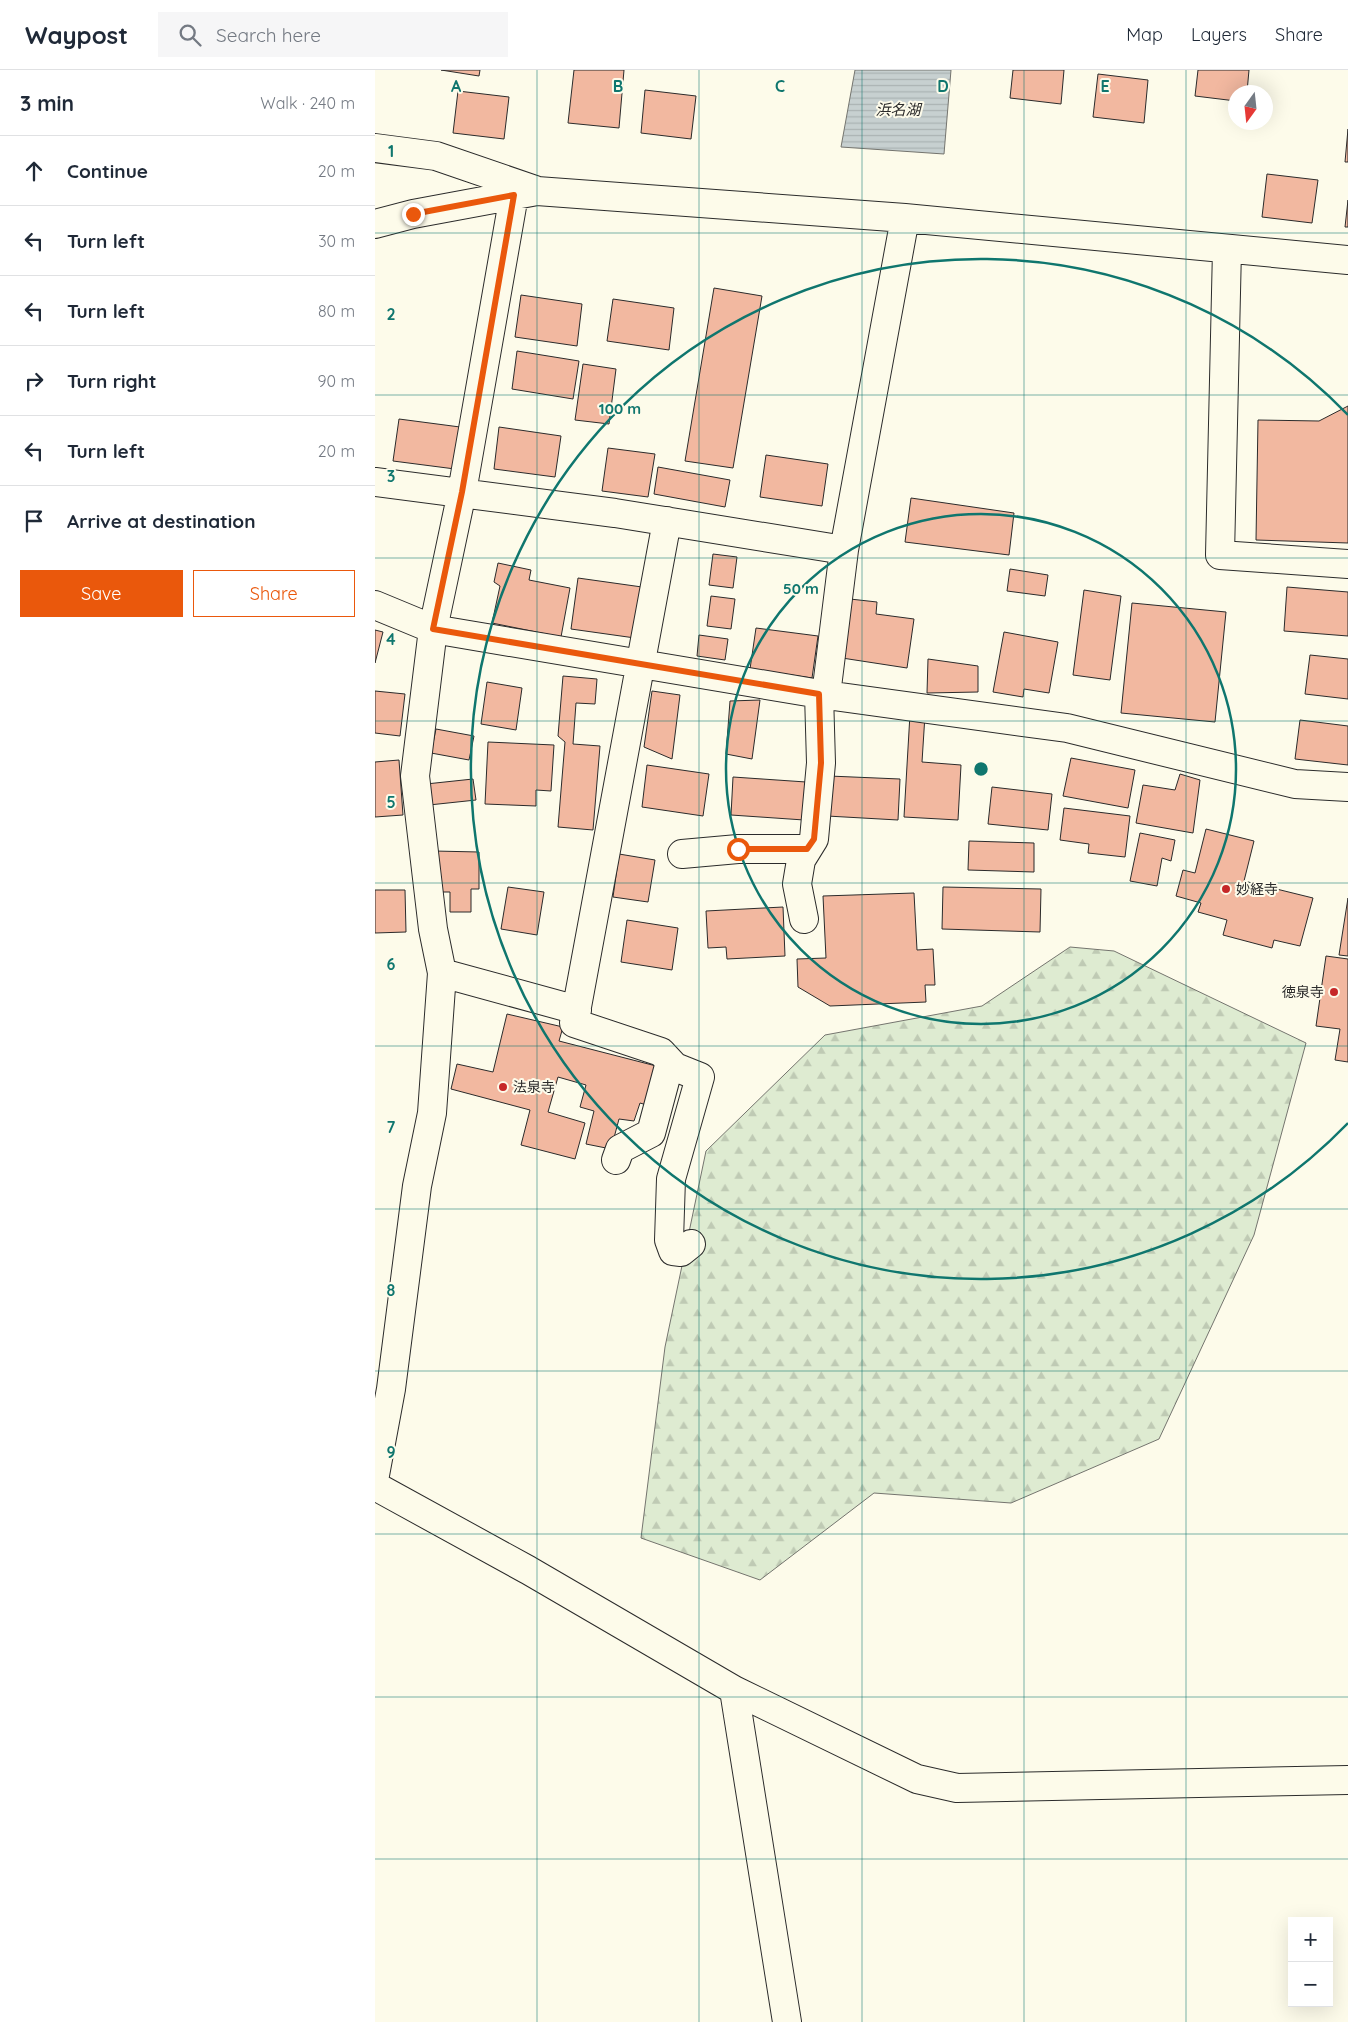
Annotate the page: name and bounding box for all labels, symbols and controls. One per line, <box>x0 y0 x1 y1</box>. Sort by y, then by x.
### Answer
search box <box>158 12 508 57</box>
text: Waypost <box>25 20 128 50</box>
icon: search <box>176 21 204 49</box>
text: Search here <box>216 23 321 47</box>
text: Map <box>1126 23 1163 46</box>
text: Layers <box>1191 23 1247 46</box>
text: Share <box>1275 23 1323 46</box>
text: A <box>451 76 462 96</box>
text: B <box>613 76 623 96</box>
text: C <box>775 76 785 96</box>
text: D <box>937 76 949 96</box>
text: E <box>1100 76 1110 96</box>
north arrow <box>1228 85 1273 130</box>
text: 3 min <box>20 90 74 116</box>
text: Walk · 240 m <box>260 93 355 113</box>
water label: 浜名湖 <box>875 100 922 119</box>
text: 1 <box>388 141 394 161</box>
icon: ahead <box>20 157 48 185</box>
text: Continue <box>67 159 148 183</box>
text: 20 m <box>318 161 355 181</box>
route end <box>402 203 425 226</box>
icon: left <box>20 227 48 255</box>
text: Turn left <box>67 229 145 253</box>
text: 30 m <box>318 231 355 251</box>
icon: left <box>20 297 48 325</box>
text: Turn left <box>67 299 145 323</box>
text: 80 m <box>318 301 355 321</box>
text: 2 <box>386 304 396 324</box>
icon: right <box>20 367 48 395</box>
text: Turn right <box>67 369 156 393</box>
text: 90 m <box>318 371 355 391</box>
text: 100 m <box>599 399 641 418</box>
icon: left <box>20 437 48 465</box>
text: Turn left <box>67 439 145 463</box>
text: 20 m <box>318 441 355 461</box>
text: 3 <box>387 466 395 486</box>
icon: arrive <box>20 507 48 535</box>
text: Arrive at destination <box>67 509 256 533</box>
button: Save <box>20 570 183 617</box>
button: Share <box>193 570 355 617</box>
text: 50 m <box>783 579 819 598</box>
text: 4 <box>386 629 396 649</box>
centre of rings <box>972 760 990 778</box>
text: 5 <box>386 792 396 812</box>
route start <box>727 838 750 861</box>
place label: 妙経寺 <box>1236 880 1278 898</box>
marker: 妙経寺 <box>1220 883 1232 895</box>
text: 6 <box>387 954 396 974</box>
place label: 徳泉寺 <box>1282 983 1324 1001</box>
marker: 徳泉寺 <box>1328 986 1340 998</box>
place label: 法泉寺 <box>513 1078 555 1096</box>
marker: 法泉寺 <box>497 1081 509 1093</box>
text: 7 <box>387 1117 396 1137</box>
text: 8 <box>387 1280 396 1300</box>
text: 9 <box>386 1442 396 1462</box>
map controls <box>1288 1917 1333 2007</box>
button: + <box>1288 1917 1333 1962</box>
button: − <box>1288 1962 1333 2007</box>

